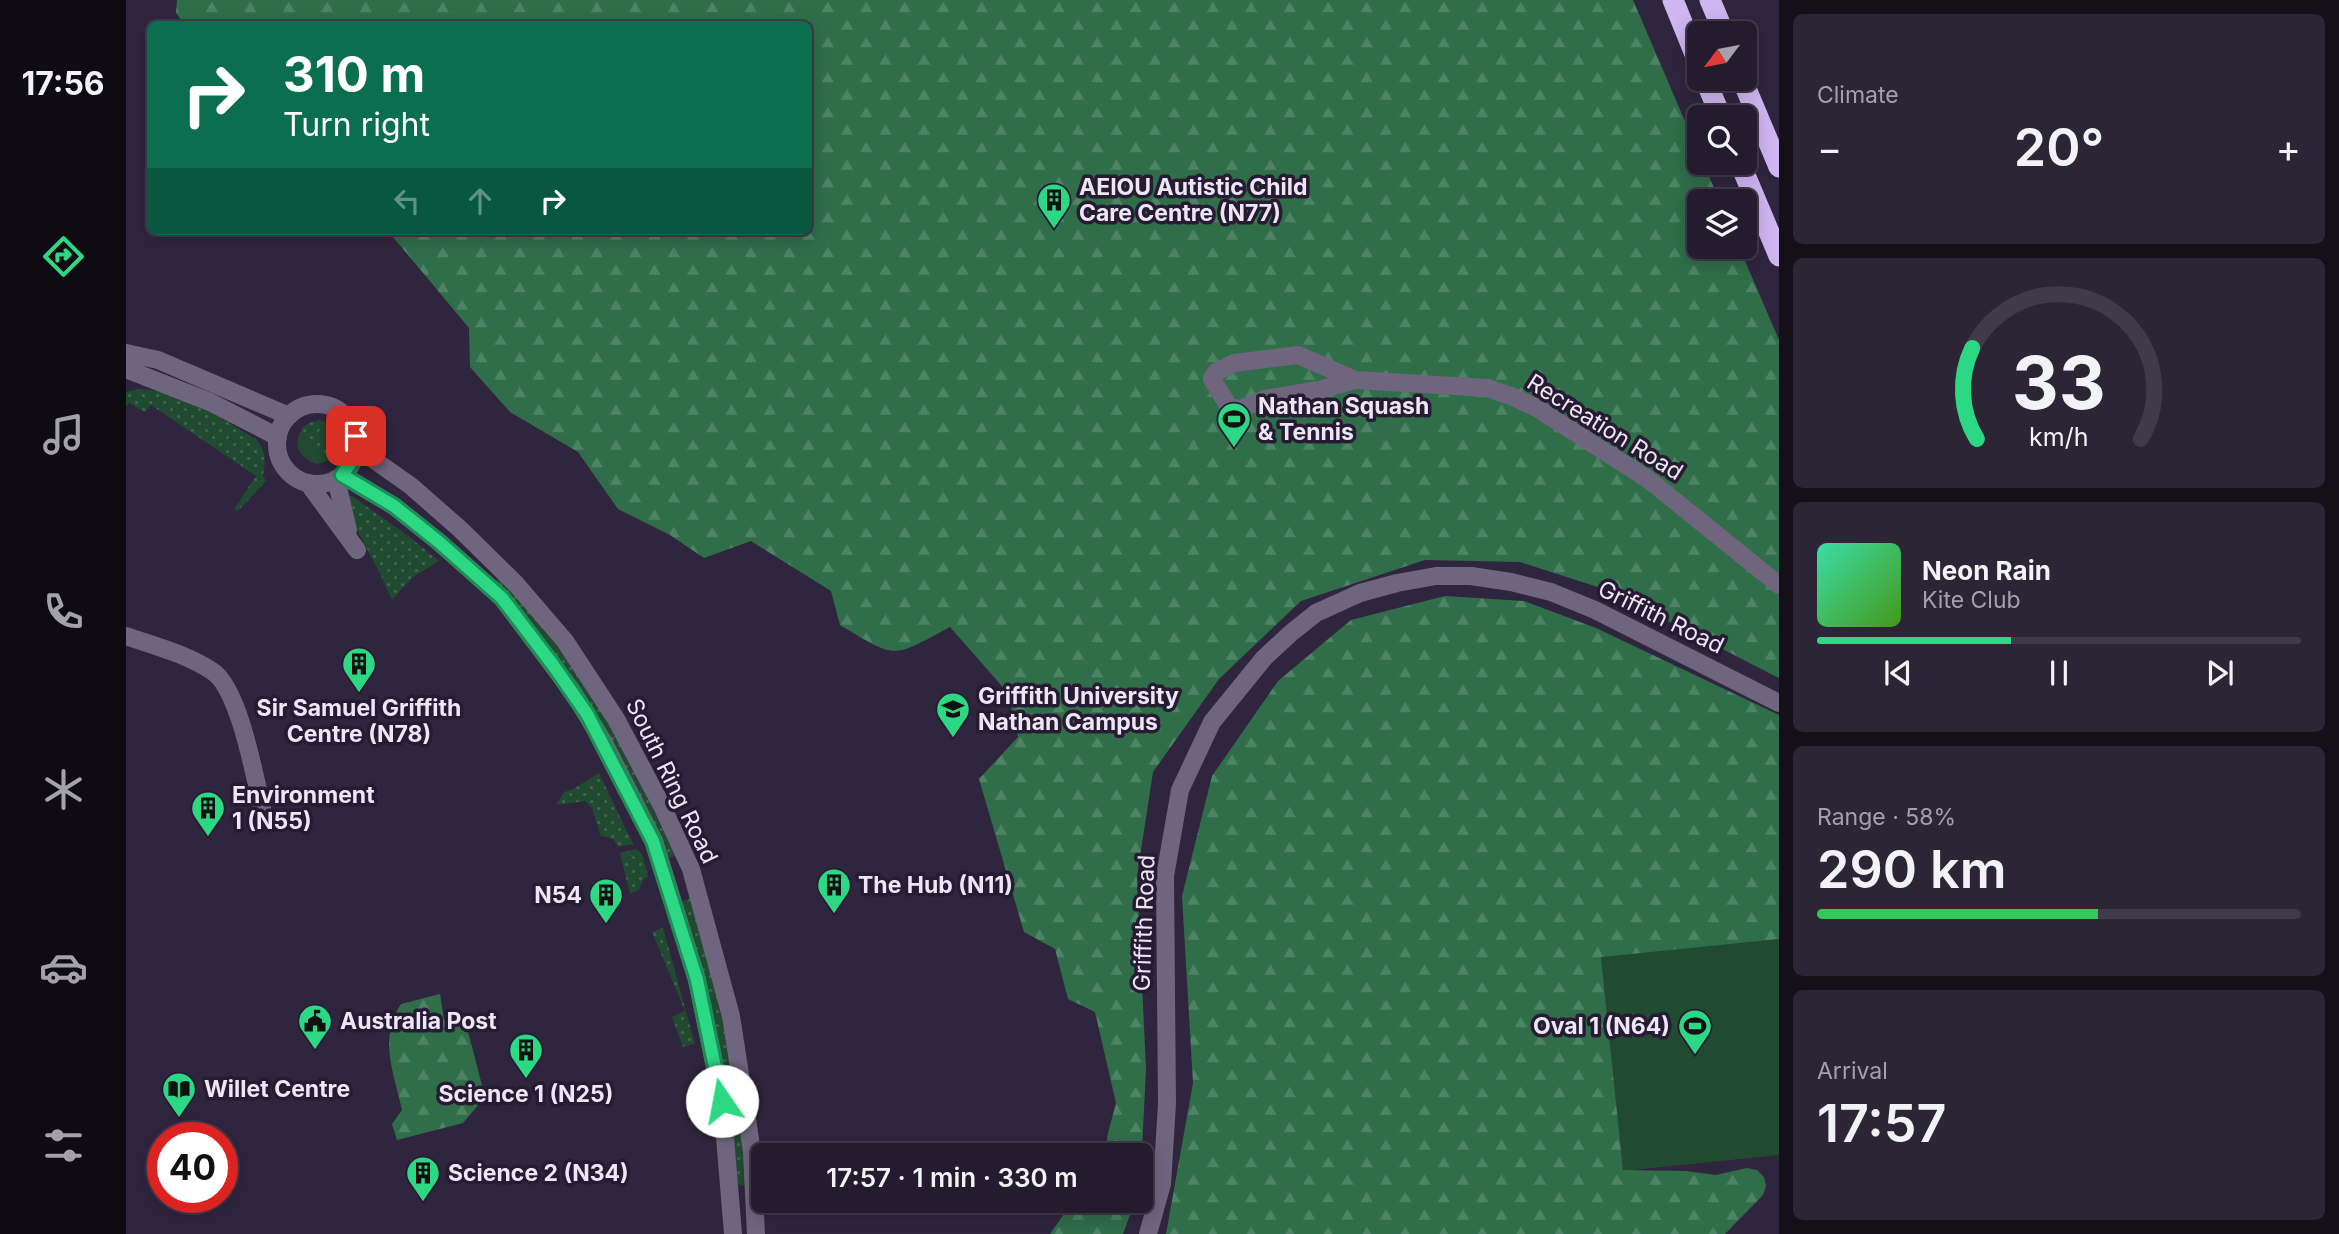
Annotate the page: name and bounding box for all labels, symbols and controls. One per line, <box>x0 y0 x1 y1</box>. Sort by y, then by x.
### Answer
north arrow <box>1687 21 1757 91</box>
map controls <box>1687 21 1757 259</box>
text: 310 m <box>283 45 425 104</box>
icon: right <box>168 49 259 140</box>
text: 17:56 <box>21 64 105 103</box>
text: Climate <box>1817 81 1899 109</box>
text: Turn right <box>283 105 430 144</box>
button: search <box>1687 105 1757 175</box>
text: 20° <box>2014 116 2104 179</box>
text: − <box>1817 125 1842 171</box>
text: + <box>2276 125 2301 171</box>
place label: AEIOU Autistic Child Care Centre (N77) <box>1079 173 1308 227</box>
building icon: AEIOU Autistic Child Care Centre (N77) <box>1035 181 1073 230</box>
icon: left <box>388 182 426 220</box>
icon: ahead <box>461 182 499 220</box>
icon: right <box>534 182 572 220</box>
button: layers <box>1687 189 1757 259</box>
icon: directions <box>39 232 88 281</box>
text: 33 <box>2012 338 2106 427</box>
street label: Recreation Road <box>1522 368 1688 486</box>
place label: Nathan Squash & Tennis <box>1258 392 1429 446</box>
sports icon: Nathan Squash & Tennis <box>1215 400 1253 449</box>
pin <box>326 406 386 466</box>
icon: music <box>39 410 88 459</box>
icon: arrive <box>337 417 375 455</box>
text: km/h <box>2029 422 2089 452</box>
text: Neon Rain <box>1922 555 2051 586</box>
street label: Griffith Road <box>1594 574 1728 660</box>
text: Kite Club <box>1922 586 2021 614</box>
icon: phone <box>39 587 88 636</box>
building icon: Sir Samuel Griffith Centre (N78) <box>340 645 378 694</box>
icon: previous <box>1879 654 1917 692</box>
icon: pause <box>2040 654 2078 692</box>
icon: next <box>2201 654 2239 692</box>
place label: Griffith University Nathan Campus <box>978 682 1179 736</box>
school or university icon: Griffith University Nathan Campus <box>934 690 972 739</box>
place label: Sir Samuel Griffith Centre (N78) <box>257 694 461 748</box>
street label: South Ring Road <box>620 694 724 868</box>
icon: climate <box>39 765 88 814</box>
place label: Environment 1 (N55) <box>232 781 375 835</box>
building icon: Environment 1 (N55) <box>189 789 227 838</box>
text: Range · 58% <box>1817 803 1956 831</box>
text: 290 km <box>1817 838 2007 901</box>
street label: Griffith Road <box>1128 854 1160 992</box>
building icon: The Hub (N11) <box>815 866 853 915</box>
place label: The Hub (N11) <box>858 871 1013 899</box>
building icon: N54 <box>587 876 625 925</box>
place label: N54 <box>534 881 582 909</box>
icon: car <box>39 943 88 992</box>
public building icon: Australia Post <box>296 1002 334 1051</box>
place label: Australia Post <box>340 1007 497 1035</box>
sports icon: Oval 1 (N64) <box>1676 1007 1714 1056</box>
place label: Oval 1 (N64) <box>1533 1012 1670 1040</box>
building icon: Science 1 (N25) <box>507 1031 545 1080</box>
text: Arrival <box>1817 1057 1888 1085</box>
position arrow <box>685 1064 759 1138</box>
library icon: Willet Centre <box>160 1070 198 1119</box>
place label: Willet Centre <box>204 1075 350 1103</box>
place label: Science 1 (N25) <box>439 1080 613 1108</box>
text: 17:57 <box>1817 1092 1946 1155</box>
icon: filters <box>39 1121 88 1170</box>
speed limit sign: 40 <box>147 1122 238 1213</box>
building icon: Science 2 (N34) <box>404 1154 442 1203</box>
place label: Science 2 (N34) <box>448 1159 629 1187</box>
text: 17:57 · 1 min · 330 m <box>826 1162 1078 1193</box>

